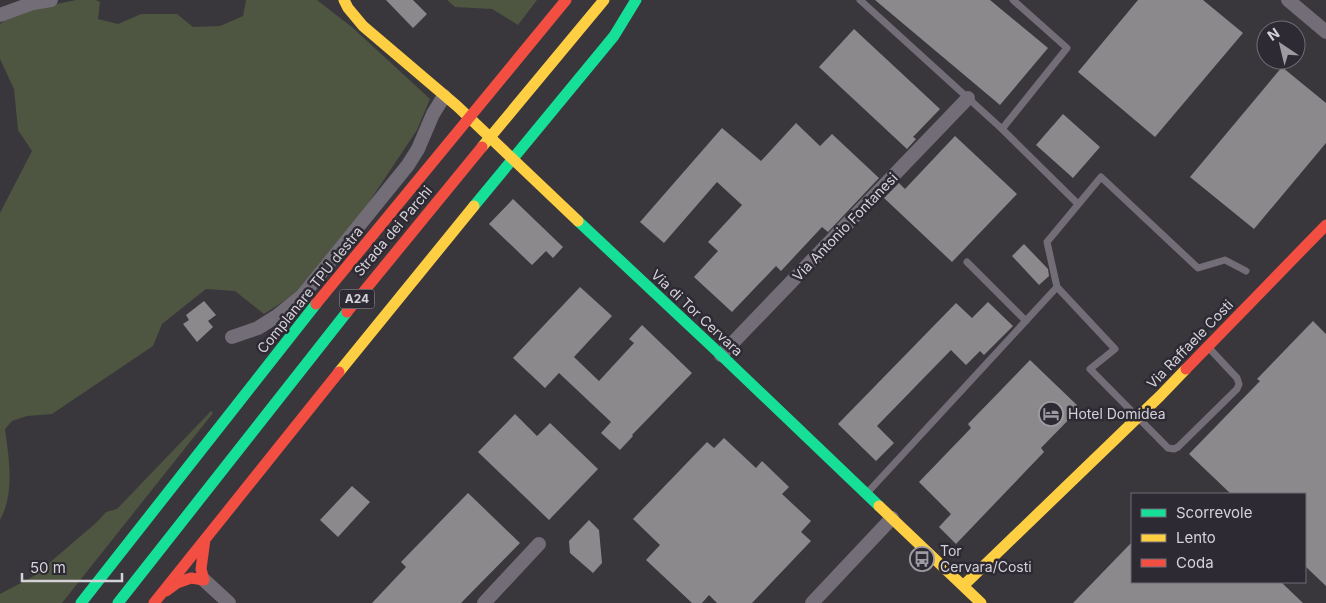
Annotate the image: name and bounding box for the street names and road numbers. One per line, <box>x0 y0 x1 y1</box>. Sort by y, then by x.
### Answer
street label: Via Antonio Fontanesi <box>789 169 901 284</box>
street label: Strada dei Parchi <box>350 182 435 279</box>
street label: Complanare TPU destra <box>253 223 366 356</box>
street label: Via di Tor Cervara <box>648 266 747 359</box>
road number: A24 <box>340 290 374 308</box>
street label: Via Raffaele Costi <box>1143 296 1236 392</box>

